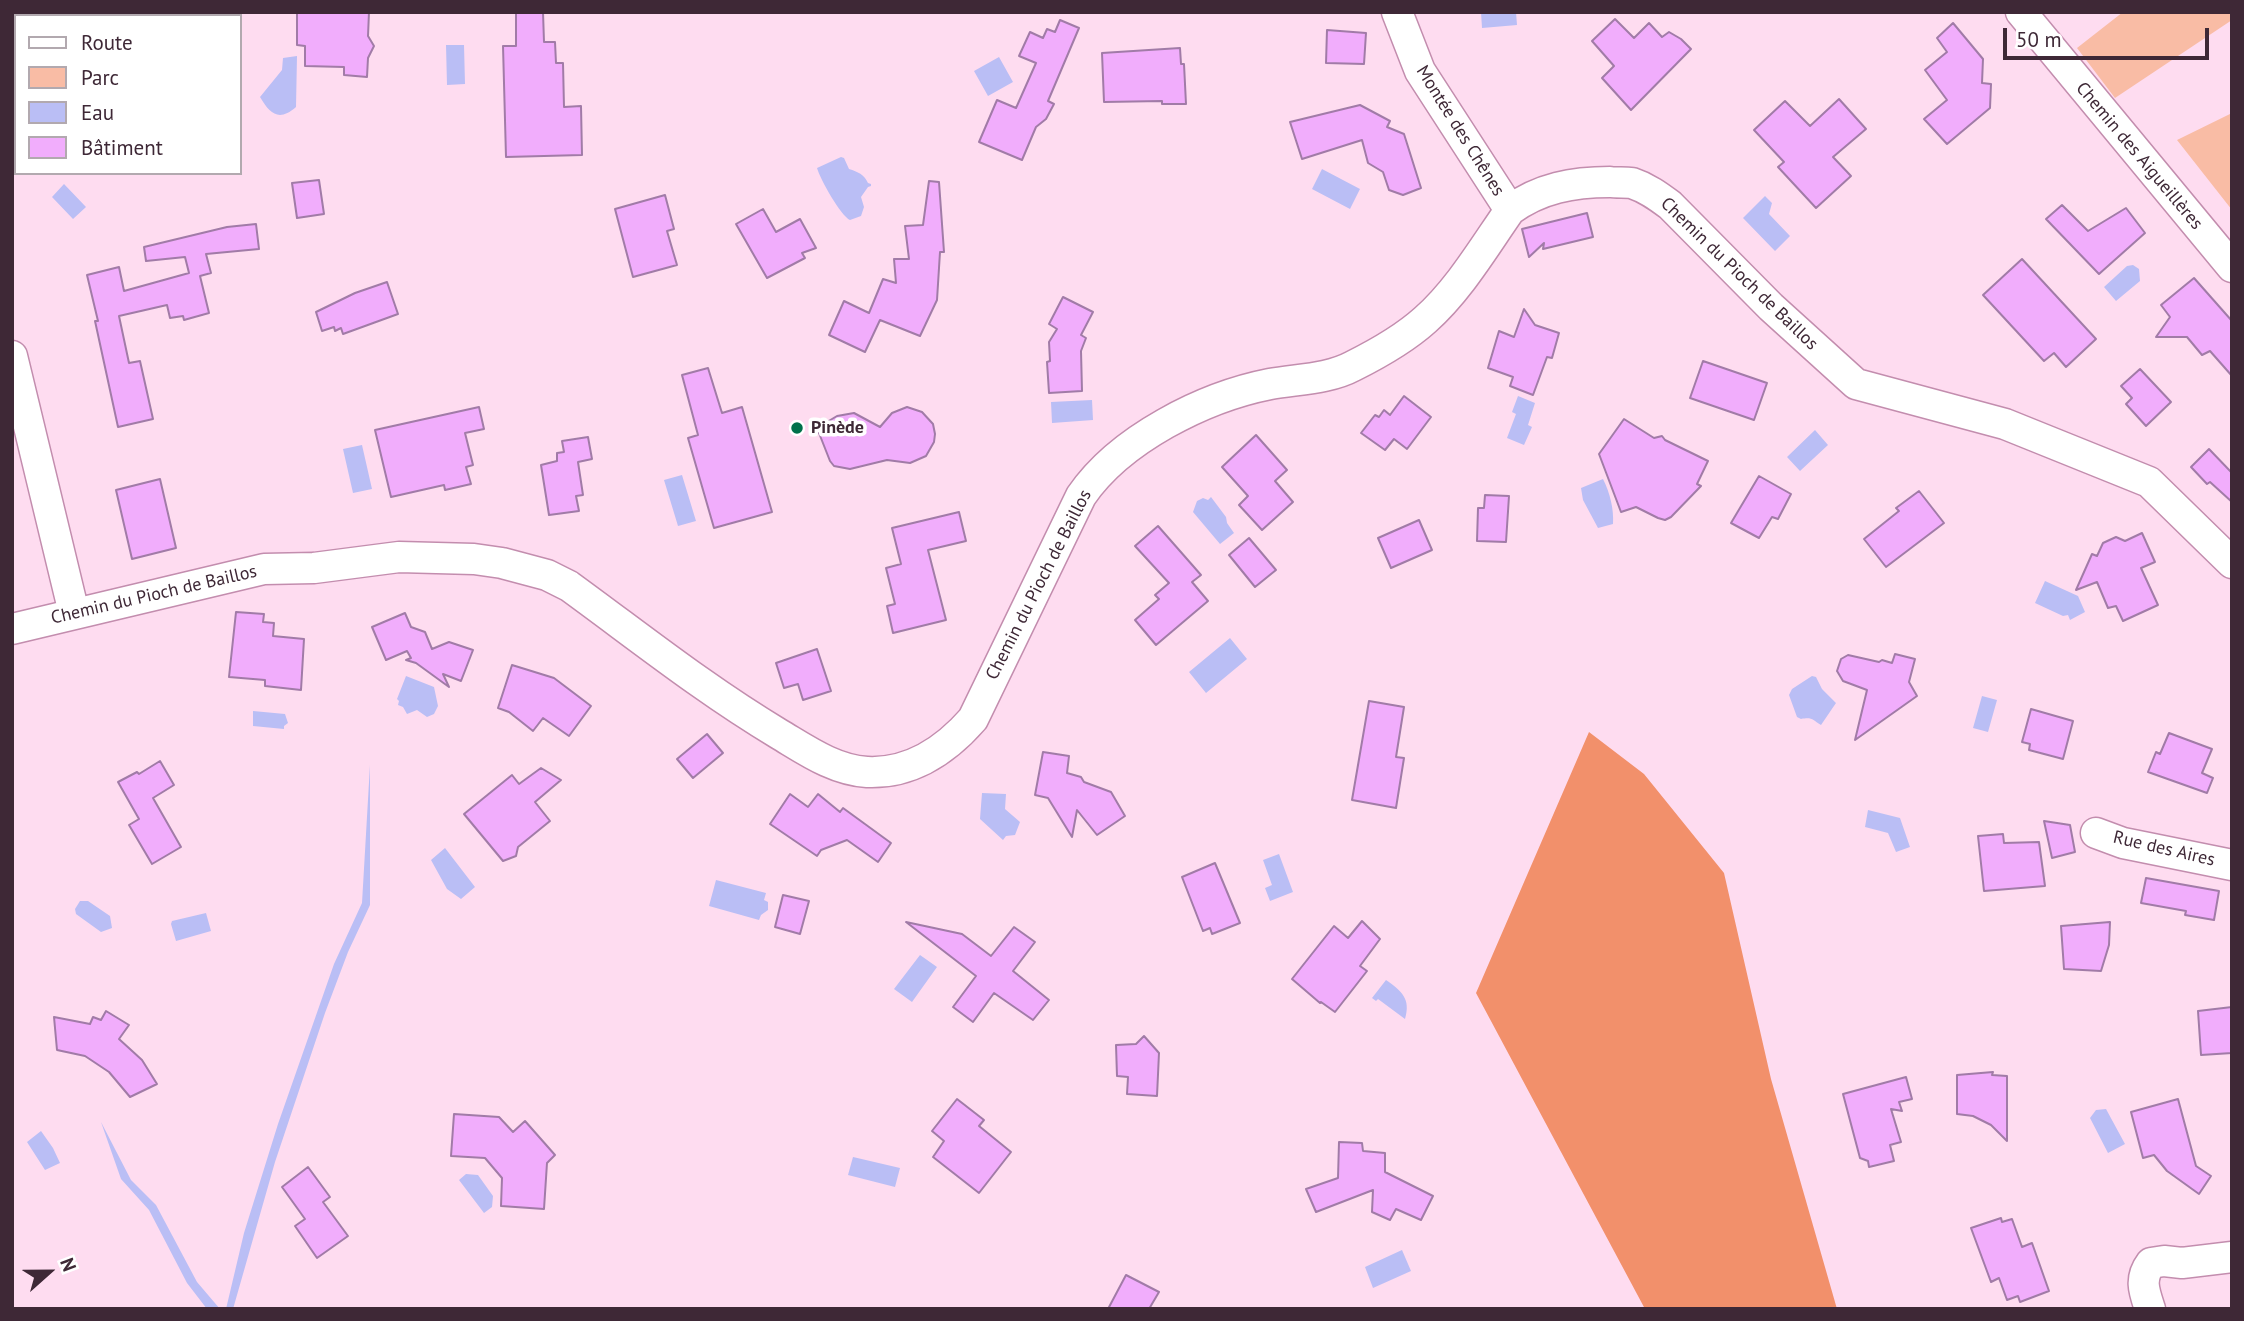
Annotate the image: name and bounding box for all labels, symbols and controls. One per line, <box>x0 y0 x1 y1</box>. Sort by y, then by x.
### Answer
legend <box>14 14 242 175</box>
scale bar <box>2006 14 2212 58</box>
text: 50 m <box>2016 26 2062 53</box>
text: Route <box>81 29 133 56</box>
street label: Montée des Chênes <box>1411 62 1509 200</box>
text: Parc <box>81 64 119 91</box>
street label: Chemin des Aigueillères <box>2071 78 2207 234</box>
text: Eau <box>81 99 114 126</box>
text: Bâtiment <box>81 134 163 161</box>
street label: Chemin du Pioch de Baillos <box>1656 193 1822 355</box>
place label: Pinède <box>811 417 864 439</box>
marker: Pinède <box>789 420 805 436</box>
street label: Chemin du Pioch de Baillos <box>982 486 1096 684</box>
street label: Chemin du Pioch de Baillos <box>49 561 259 629</box>
street label: Rue des Aires <box>2111 827 2217 871</box>
north arrow <box>14 1237 84 1307</box>
text: N <box>55 1254 82 1275</box>

